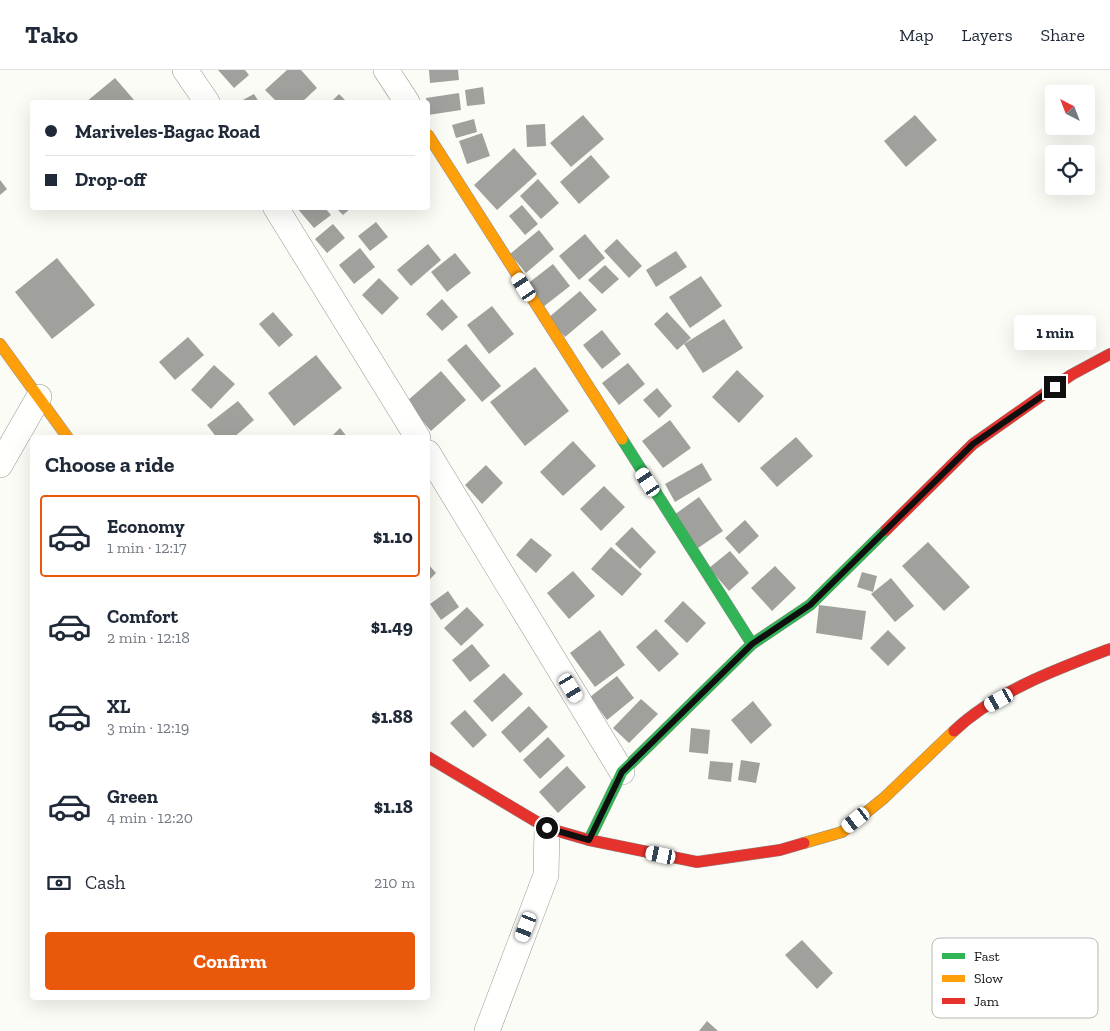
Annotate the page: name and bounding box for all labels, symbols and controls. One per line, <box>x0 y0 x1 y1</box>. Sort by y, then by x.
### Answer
text: Tako <box>25 20 78 49</box>
text: Map <box>899 24 934 46</box>
text: Layers <box>962 24 1013 46</box>
text: Share <box>1041 24 1085 46</box>
north arrow <box>1045 85 1095 135</box>
map controls <box>1045 85 1095 195</box>
text: Mariveles-Bagac Road <box>75 120 260 143</box>
button: locate <box>1045 145 1095 195</box>
text: Drop-off <box>75 168 146 191</box>
car <box>509 270 538 304</box>
callout: 1 min <box>1014 314 1096 350</box>
text: 1 min <box>1036 323 1074 342</box>
route end <box>1044 376 1066 398</box>
text: Choose a ride <box>45 451 175 478</box>
car <box>633 465 662 499</box>
icon: car <box>47 514 92 559</box>
text: Economy <box>107 515 185 538</box>
text: $1.10 <box>373 525 413 548</box>
text: 1 min · 12:17 <box>107 538 186 557</box>
icon: car <box>47 604 92 649</box>
text: Comfort <box>107 605 178 628</box>
text: $1.49 <box>371 615 413 638</box>
text: 2 min · 12:18 <box>107 628 190 647</box>
car <box>556 671 585 705</box>
car <box>982 686 1015 714</box>
icon: car <box>47 694 92 739</box>
text: XL <box>107 695 130 718</box>
text: $1.88 <box>371 705 413 728</box>
text: 3 min · 12:19 <box>107 718 189 737</box>
icon: car <box>47 784 92 829</box>
text: Green <box>107 785 158 808</box>
text: $1.18 <box>374 795 413 818</box>
car <box>839 805 872 835</box>
text: 4 min · 12:20 <box>107 808 193 827</box>
route start <box>536 817 558 839</box>
car <box>644 845 677 865</box>
icon: cash <box>45 869 73 897</box>
text: Cash <box>85 871 125 894</box>
text: 210 m <box>374 873 415 892</box>
car <box>513 910 538 944</box>
button: Confirm <box>45 932 415 990</box>
legend <box>932 938 1098 1018</box>
text: Fast <box>974 948 1001 965</box>
text: Slow <box>974 970 1003 987</box>
text: Jam <box>974 993 999 1010</box>

